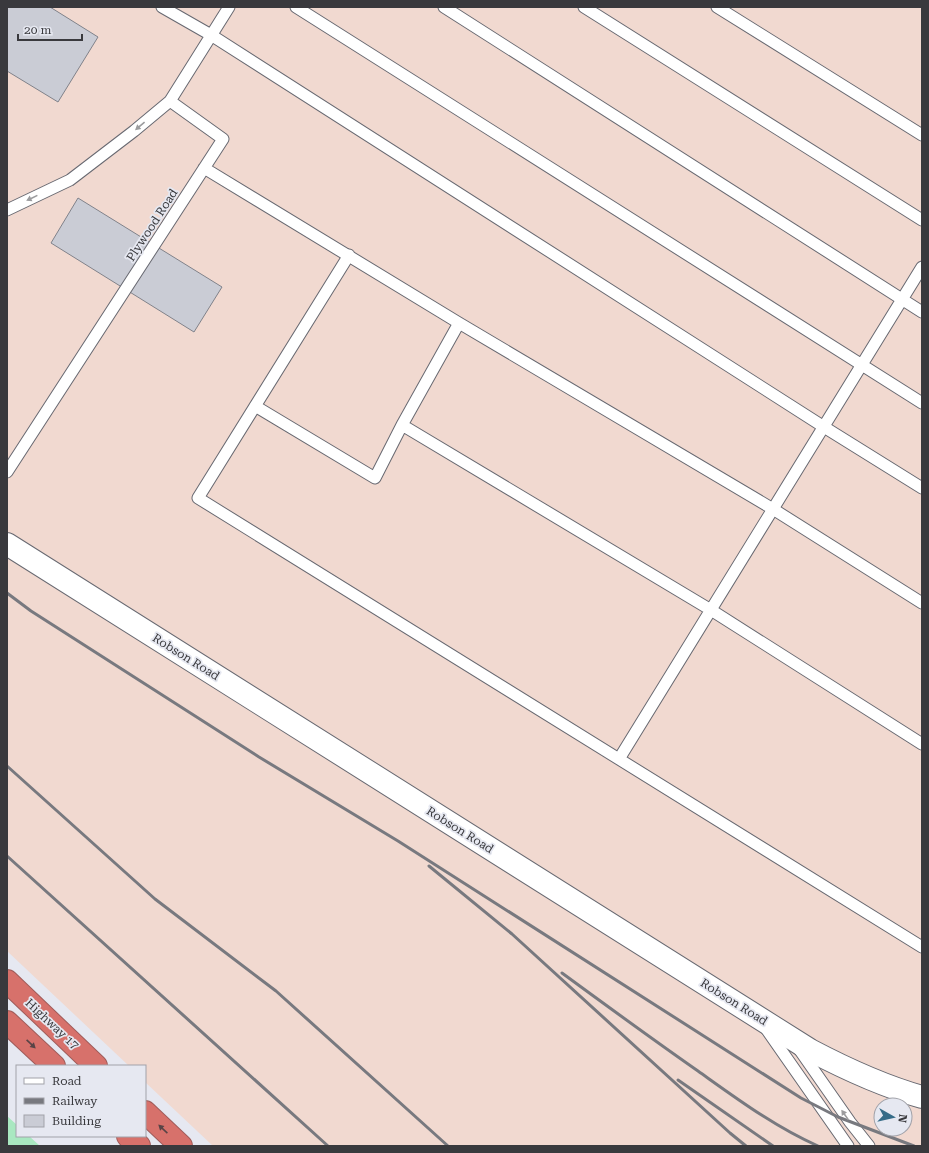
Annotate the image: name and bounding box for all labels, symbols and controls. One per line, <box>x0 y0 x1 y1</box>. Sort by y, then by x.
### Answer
scale bar <box>18 16 82 42</box>
text: 20 m <box>24 23 51 37</box>
one-way arrow <box>135 122 145 131</box>
street label: Plywood Road <box>123 186 181 264</box>
one-way arrow <box>27 195 38 201</box>
street label: Robson Road <box>150 631 222 683</box>
street label: Robson Road <box>424 804 496 856</box>
street label: Robson Road <box>698 976 770 1028</box>
street label: Highway 17 <box>22 996 82 1052</box>
one-way arrow <box>26 1039 35 1048</box>
legend <box>16 1065 146 1137</box>
text: Road <box>52 1074 82 1088</box>
text: Railway <box>52 1094 98 1108</box>
north arrow <box>873 1097 913 1137</box>
one-way arrow <box>841 1110 849 1120</box>
text: N <box>895 1113 909 1124</box>
text: Building <box>52 1114 101 1128</box>
one-way arrow <box>158 1124 168 1134</box>

